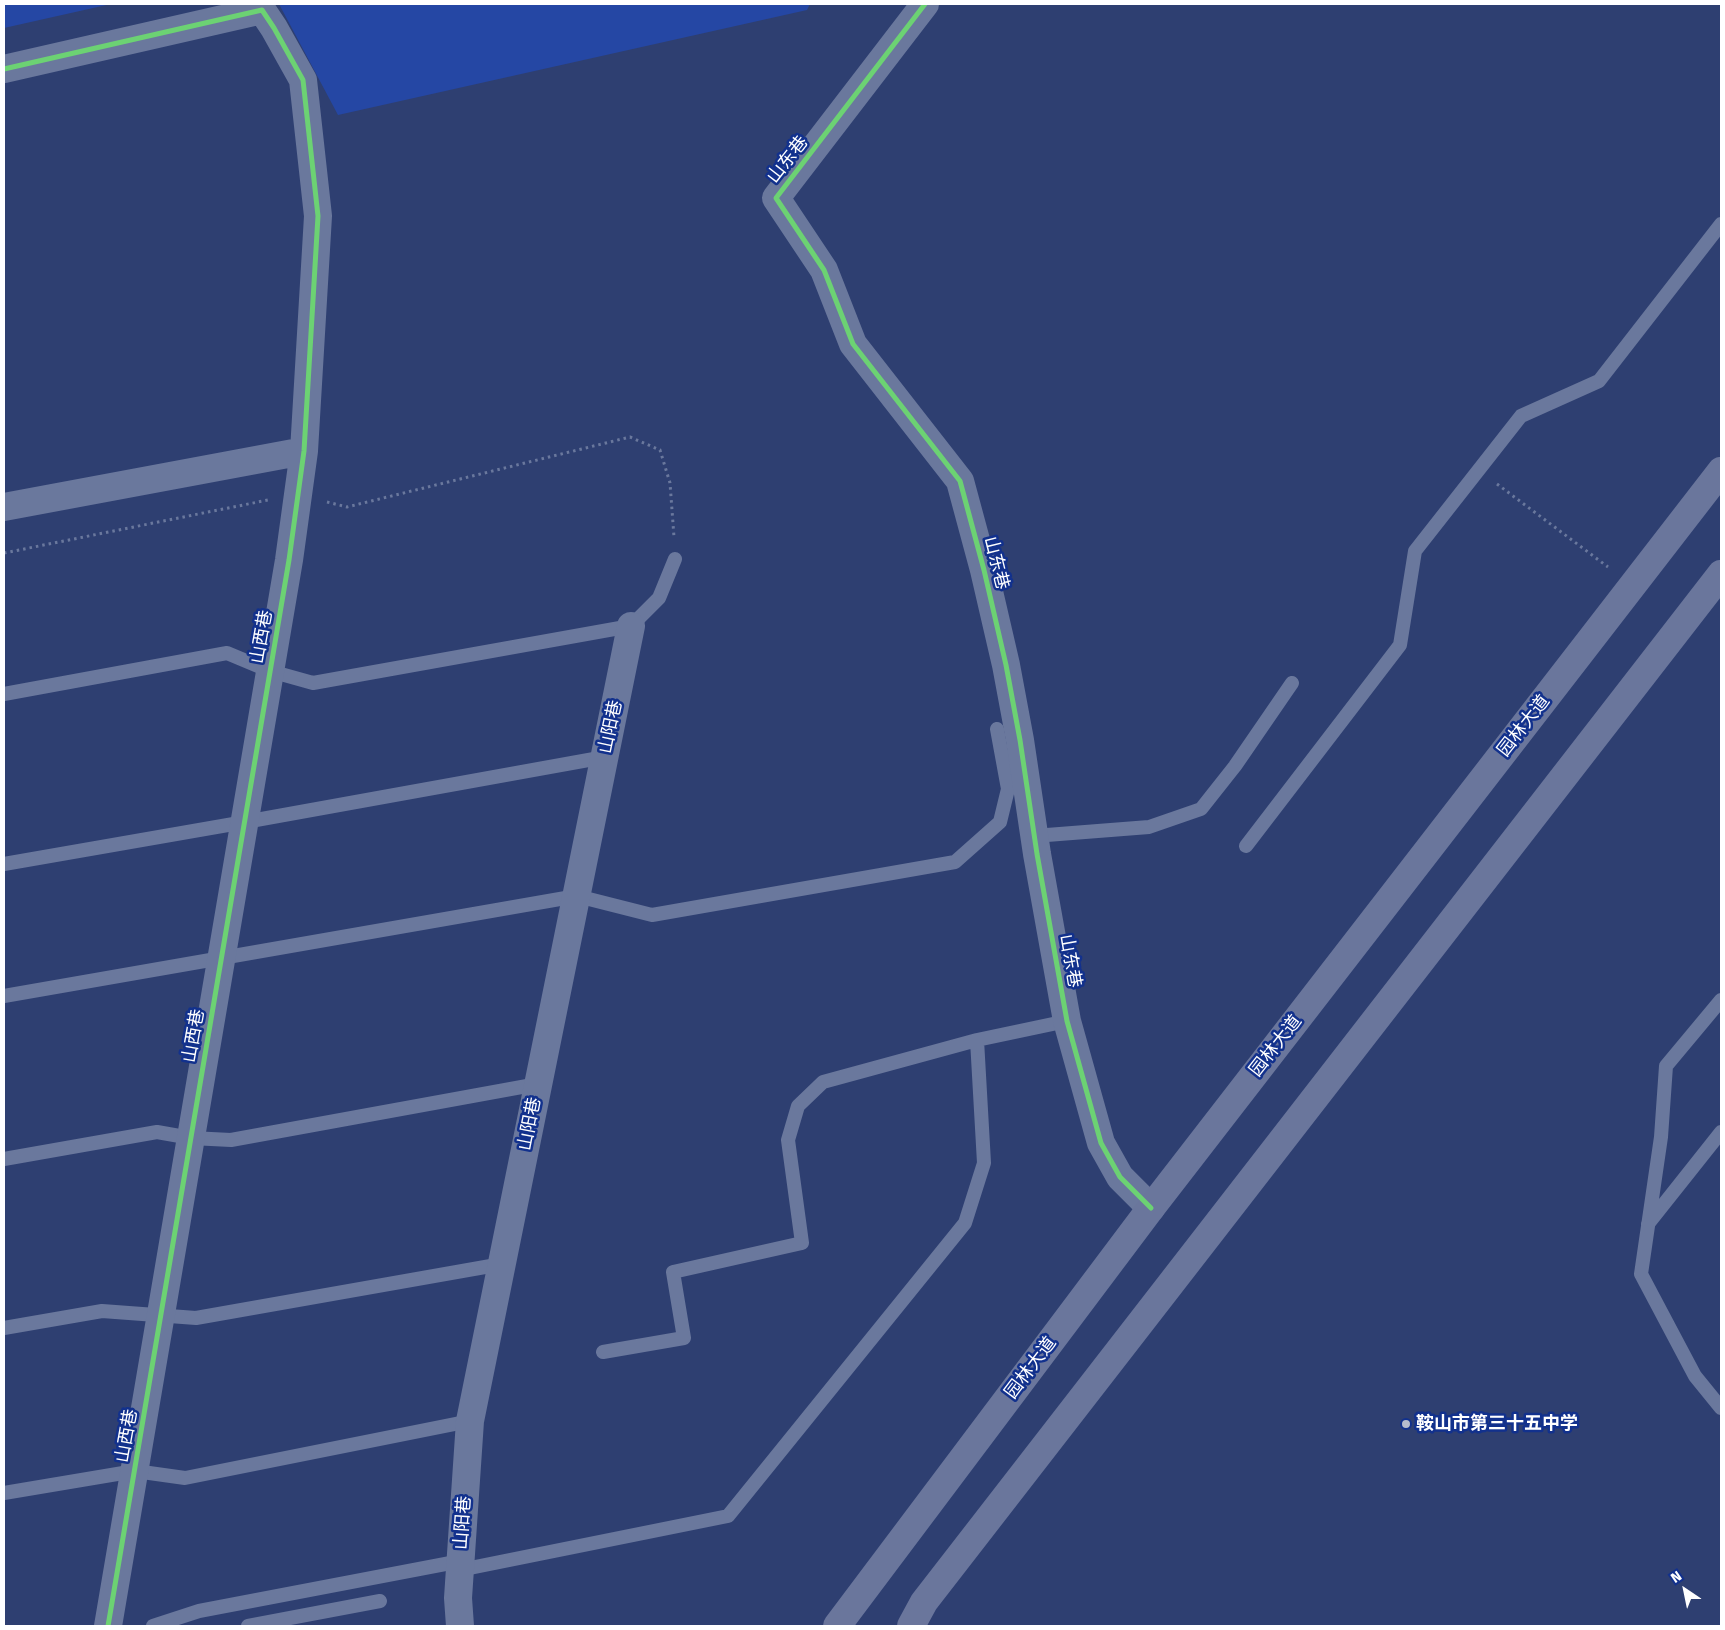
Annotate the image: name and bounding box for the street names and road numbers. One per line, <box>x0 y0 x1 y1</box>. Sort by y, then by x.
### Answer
street label: 山东巷 <box>763 132 813 188</box>
street label: 山东巷 <box>979 534 1013 592</box>
street label: 山西巷 <box>247 609 277 665</box>
street label: 园林大道 <box>1493 691 1555 761</box>
street label: 山阳巷 <box>595 698 627 756</box>
street label: 山东巷 <box>1055 933 1085 989</box>
street label: 山西巷 <box>179 1008 209 1064</box>
street label: 园林大道 <box>1245 1011 1307 1081</box>
street label: 山阳巷 <box>514 1095 546 1153</box>
street label: 园林大道 <box>1001 1333 1061 1403</box>
street label: 山西巷 <box>112 1408 142 1464</box>
street label: 山阳巷 <box>450 1495 476 1551</box>

